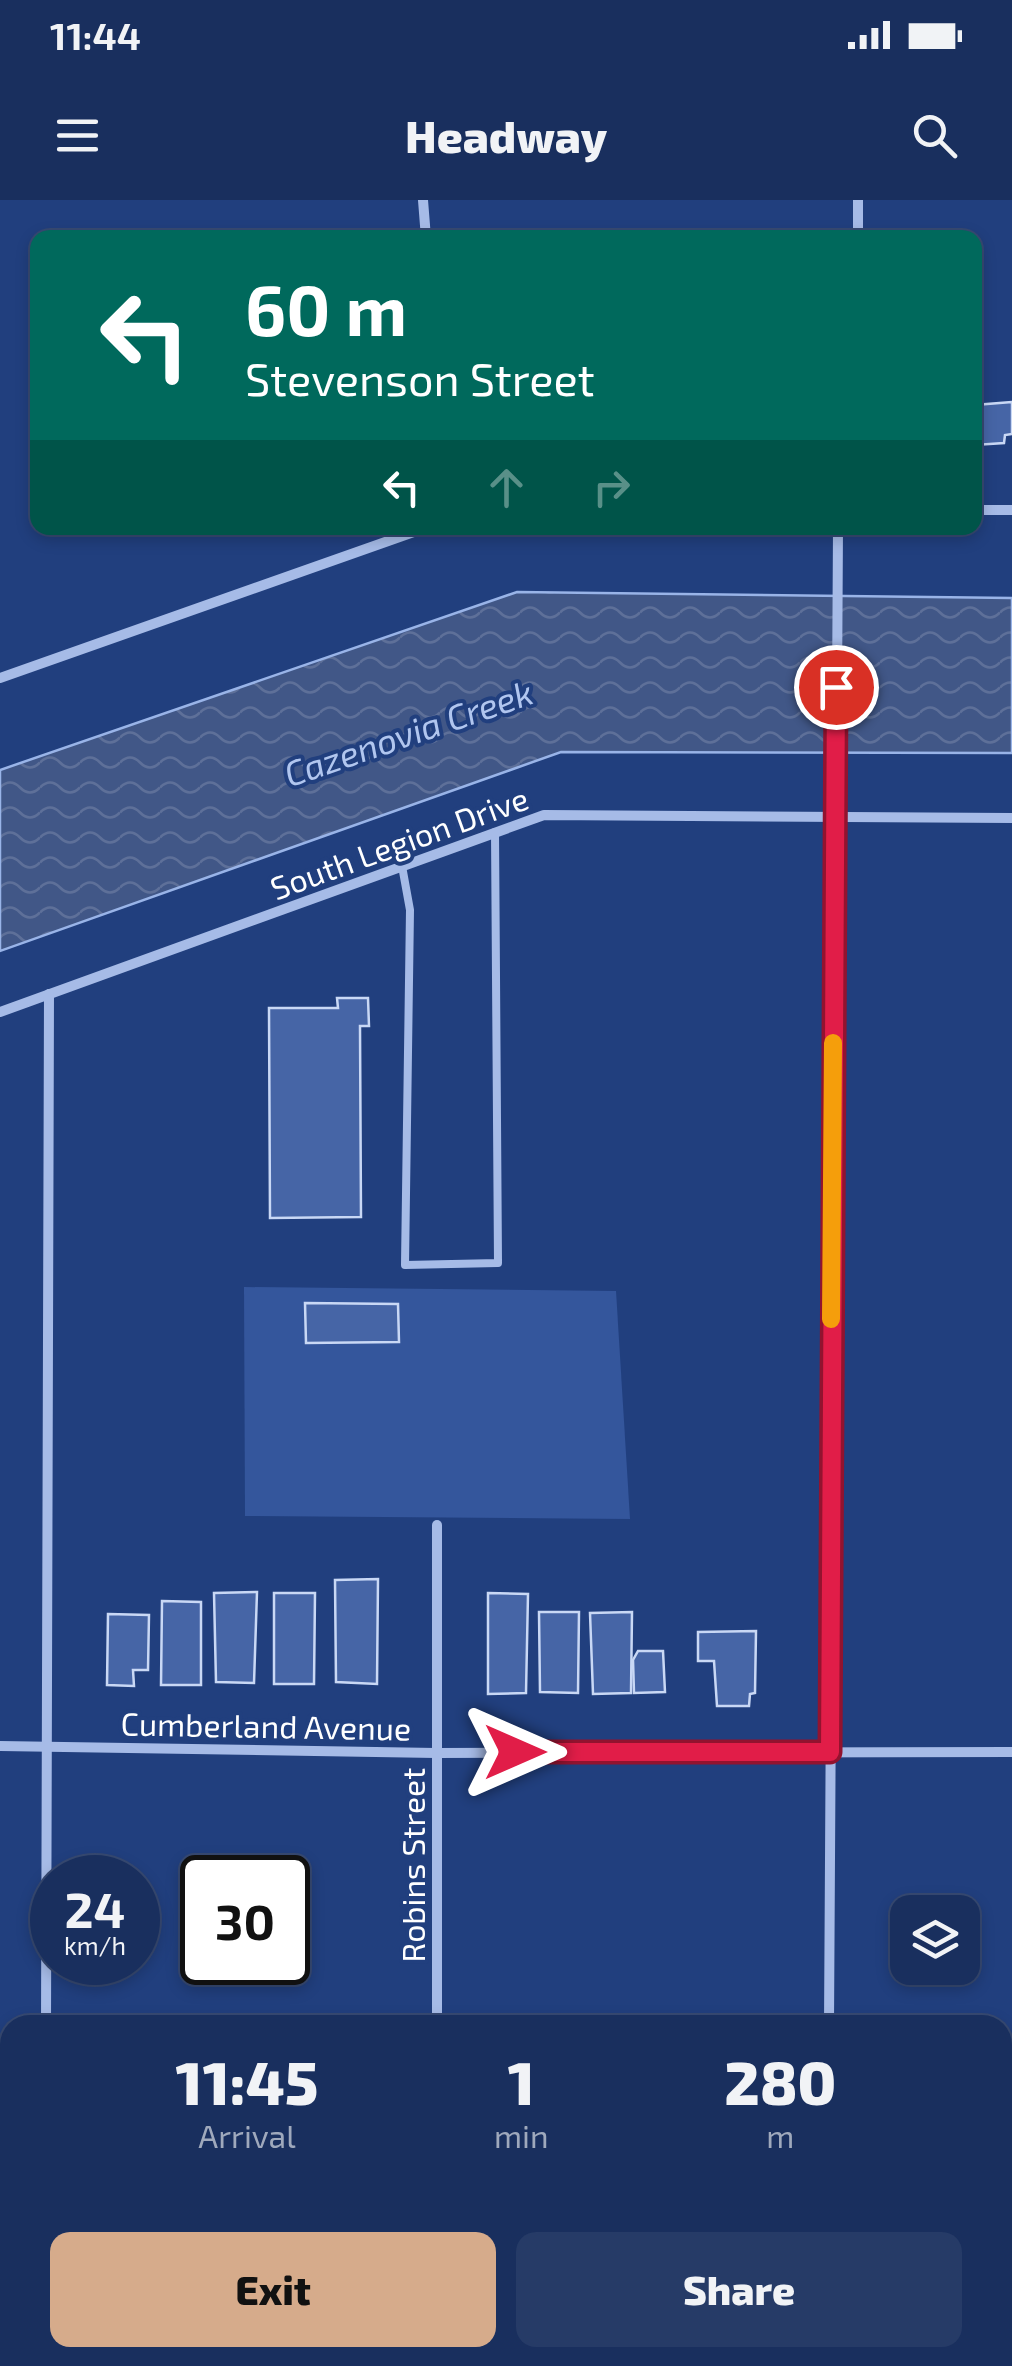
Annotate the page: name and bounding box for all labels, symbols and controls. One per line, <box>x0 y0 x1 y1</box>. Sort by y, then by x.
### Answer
text: 11:44 <box>50 12 141 58</box>
icon: menu <box>50 108 105 163</box>
text: Headway <box>405 108 607 162</box>
icon: search <box>907 108 962 163</box>
text: 60 m <box>245 266 407 350</box>
icon: left <box>80 270 210 400</box>
text: Stevenson Street <box>245 351 595 405</box>
icon: left <box>374 460 429 515</box>
icon: ahead <box>479 460 534 515</box>
icon: right <box>584 460 639 515</box>
pin <box>794 645 879 730</box>
icon: arrive <box>809 660 864 715</box>
water label: Cazenovia Creek <box>278 670 538 794</box>
street label: South Legion Drive <box>265 778 533 906</box>
position arrow <box>463 1700 567 1804</box>
street label: Cumberland Avenue <box>121 1703 411 1747</box>
street label: Robins Street <box>393 1768 431 1962</box>
speed limit sign: 30 <box>180 1855 310 1985</box>
text: 24 <box>65 1878 125 1938</box>
map controls <box>890 1895 980 1985</box>
button: layers <box>890 1895 980 1985</box>
text: km/h <box>64 1930 126 1960</box>
text: 11:45 <box>176 2045 318 2117</box>
text: 1 <box>508 2045 535 2117</box>
text: 280 <box>724 2045 836 2117</box>
text: Arrival <box>198 2116 296 2154</box>
text: min <box>494 2116 549 2154</box>
text: m <box>766 2116 794 2154</box>
button: Exit <box>50 2232 496 2347</box>
button: Share <box>516 2232 962 2347</box>

